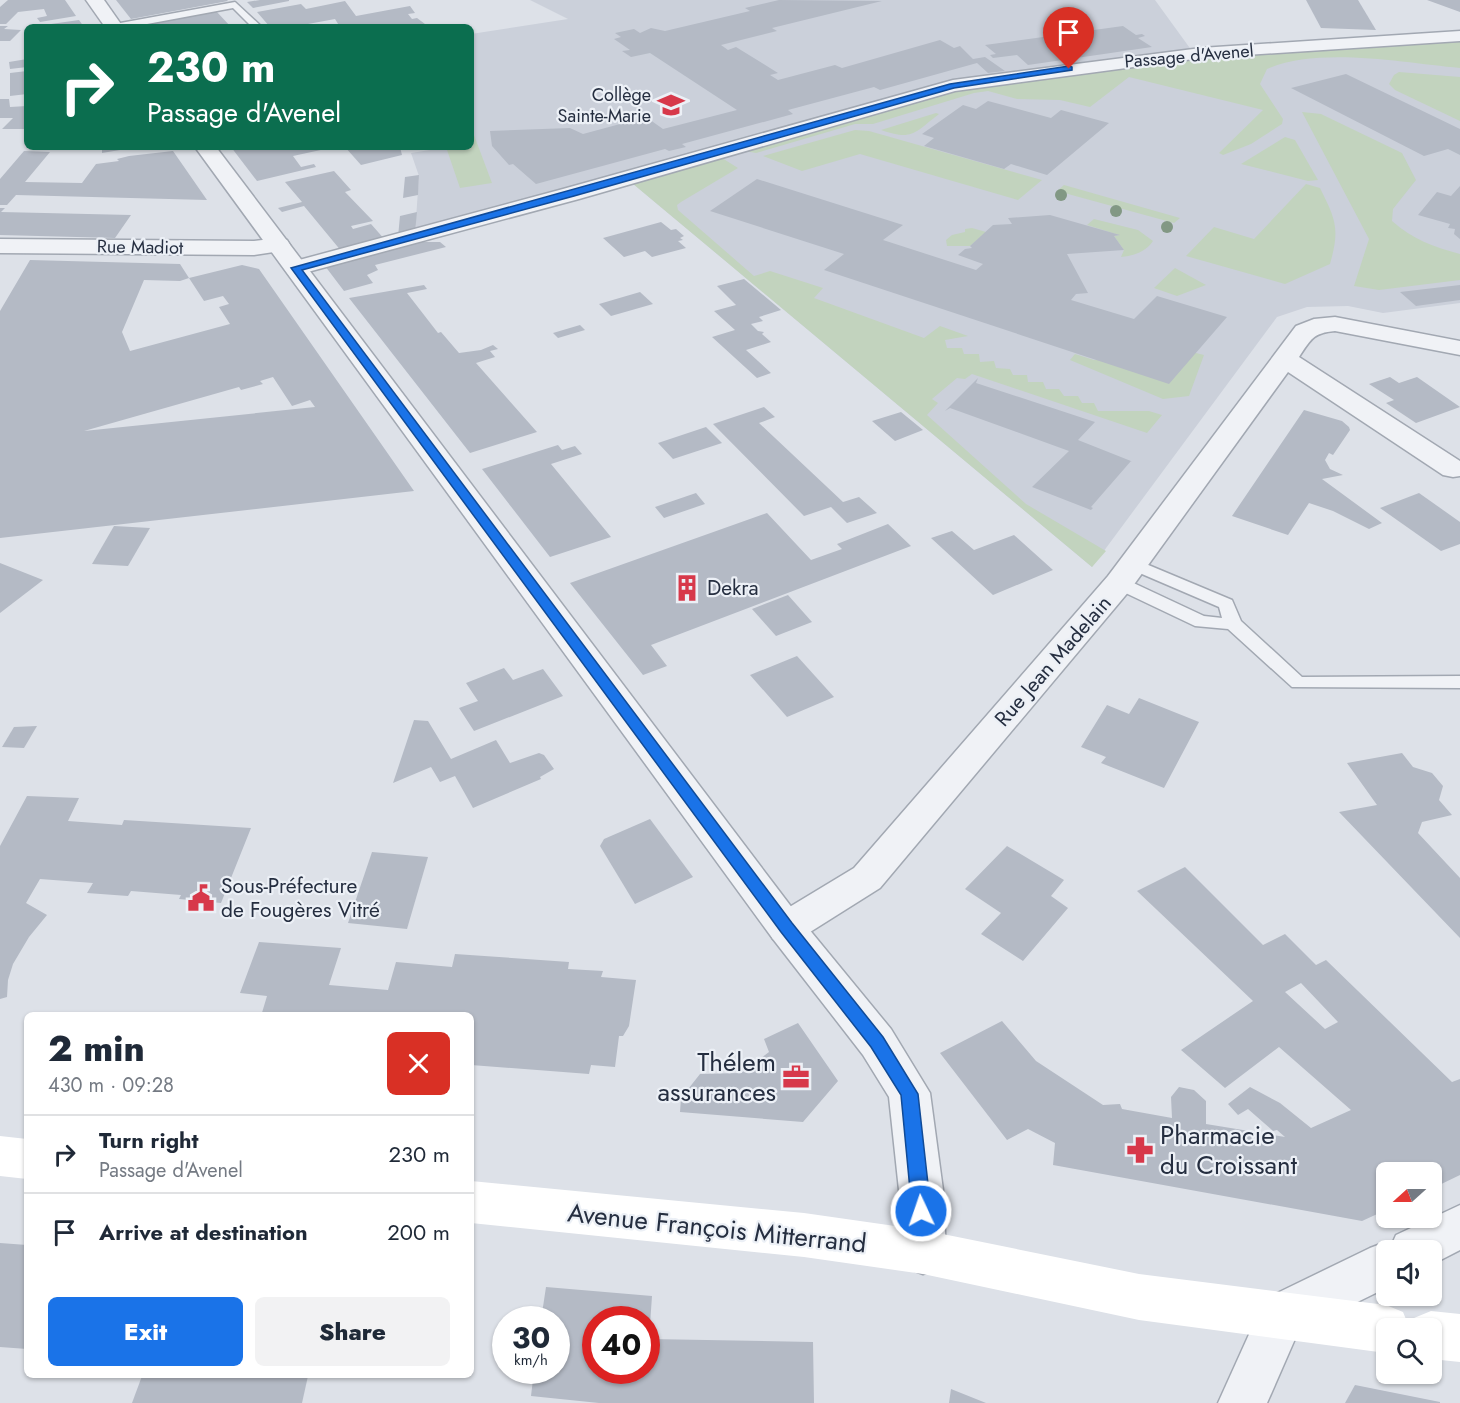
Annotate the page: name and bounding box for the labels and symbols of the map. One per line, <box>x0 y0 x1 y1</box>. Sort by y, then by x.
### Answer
pin <box>1043 7 1094 69</box>
street label: Passage d'Avenel <box>1123 37 1255 75</box>
place label: Collège Sainte-Marie <box>558 82 651 129</box>
school or university icon: Collège Sainte-Marie <box>656 90 686 120</box>
street label: Rue Madiot <box>97 233 184 261</box>
building icon: Dekra <box>672 573 702 603</box>
place label: Dekra <box>707 573 759 603</box>
street label: Rue Jean Madelain <box>988 589 1118 733</box>
place label: Sous-Préfecture de Fougères Vitré <box>221 871 380 925</box>
public building icon: Sous-Préfecture de Fougères Vitré <box>186 883 216 913</box>
place label: Thélem assurances <box>658 1043 776 1111</box>
office icon: Thélem assurances <box>781 1062 811 1092</box>
place label: Pharmacie du Croissant <box>1160 1116 1298 1184</box>
pharmacy icon: Pharmacie du Croissant <box>1125 1135 1155 1165</box>
north arrow <box>1376 1162 1442 1228</box>
position arrow <box>889 1179 953 1243</box>
street label: Avenue François Mitterrand <box>566 1193 868 1263</box>
speed limit sign: 40 <box>582 1306 660 1384</box>

